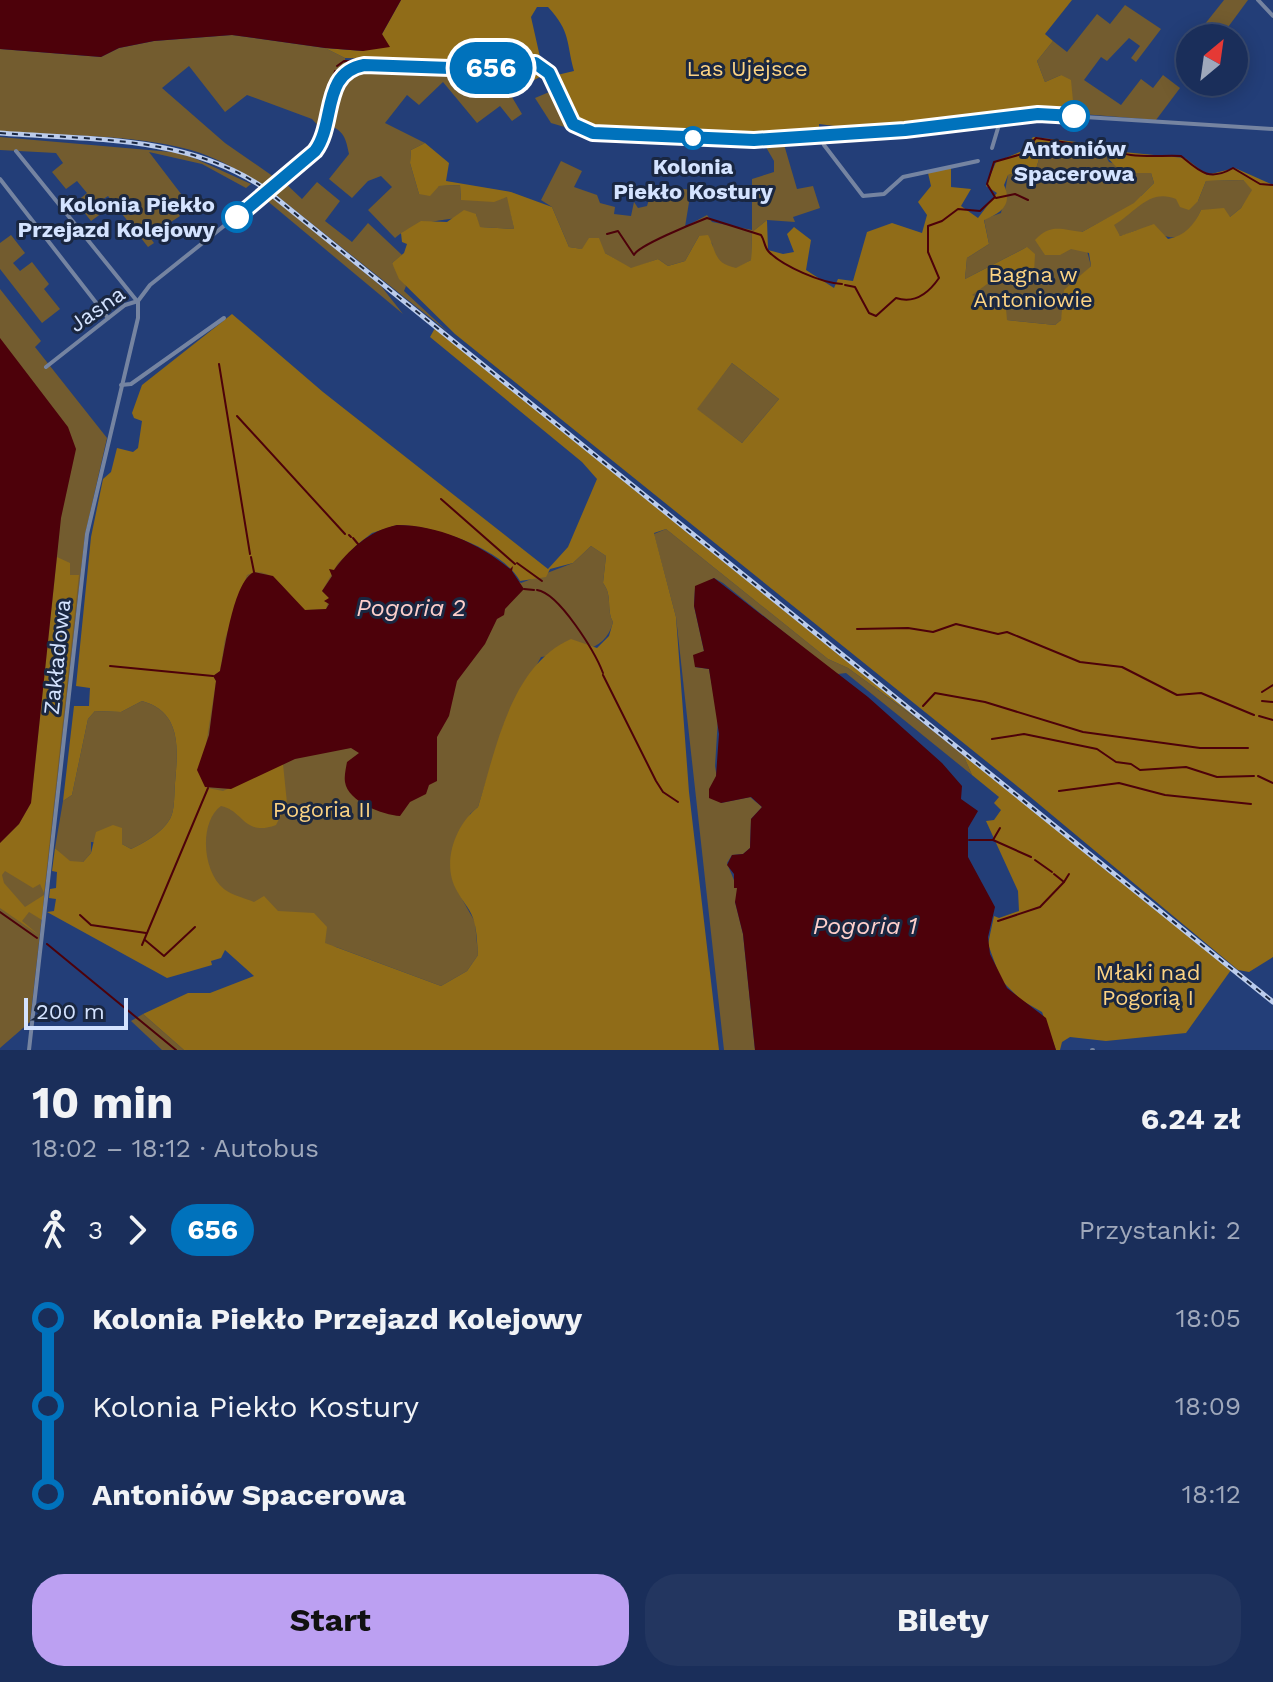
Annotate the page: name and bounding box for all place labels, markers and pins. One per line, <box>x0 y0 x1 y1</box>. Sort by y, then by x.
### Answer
marker: Antoniów Spacerowa <box>1059 101 1089 131</box>
marker: Kolonia Piekło Kostury <box>682 127 704 149</box>
place label: Antoniów Spacerowa <box>1014 136 1134 186</box>
place label: Kolonia Piekło Kostury <box>613 154 773 204</box>
place label: Kolonia Piekło Przejazd Kolejowy <box>18 192 216 242</box>
marker: Kolonia Piekło Przejazd Kolejowy <box>222 202 252 232</box>

